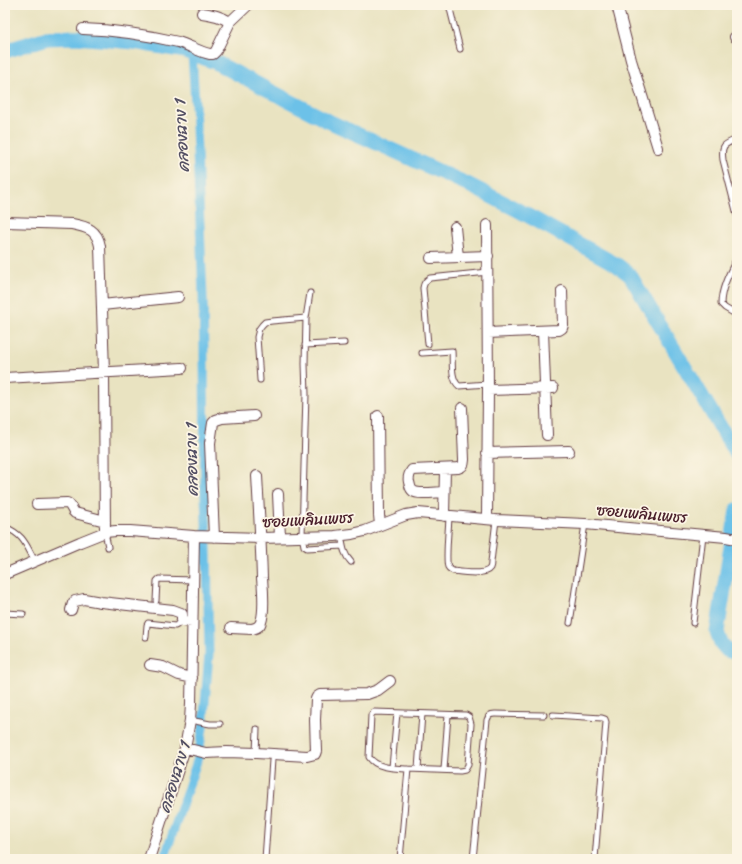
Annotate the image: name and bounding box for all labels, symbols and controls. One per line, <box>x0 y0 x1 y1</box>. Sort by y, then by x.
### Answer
water label: คลองฉาง 1 <box>165 97 198 173</box>
water label: คลองฉาง 1 <box>176 421 207 497</box>
street label: ซอยเพลินเพชร <box>595 497 690 531</box>
street label: ซอยเพลินเพชร <box>262 505 356 535</box>
water label: คลองฉาง 1 <box>150 736 200 816</box>

